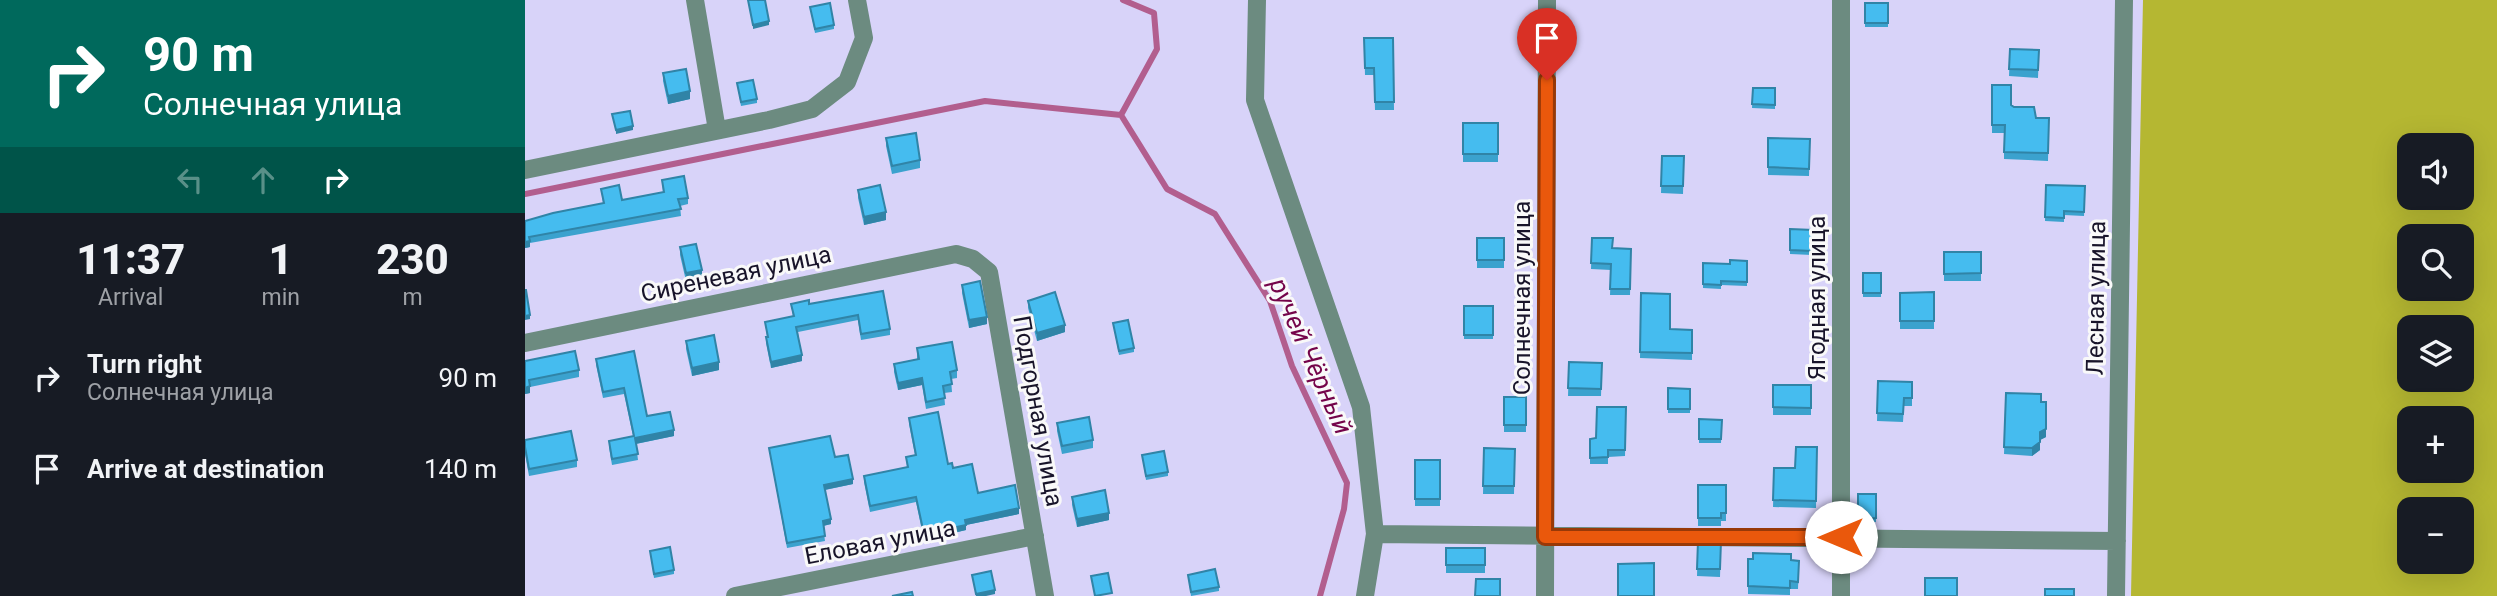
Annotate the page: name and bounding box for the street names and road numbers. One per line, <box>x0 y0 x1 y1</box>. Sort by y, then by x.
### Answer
street label: Солнечная улица <box>1508 201 1536 395</box>
street label: Ягодная улица <box>1803 216 1831 380</box>
street label: Лесная улица <box>2081 221 2111 375</box>
street label: Сиреневая улица <box>638 240 834 308</box>
street label: Подгорная улица <box>1007 313 1069 509</box>
street label: Еловая улица <box>802 514 958 570</box>

